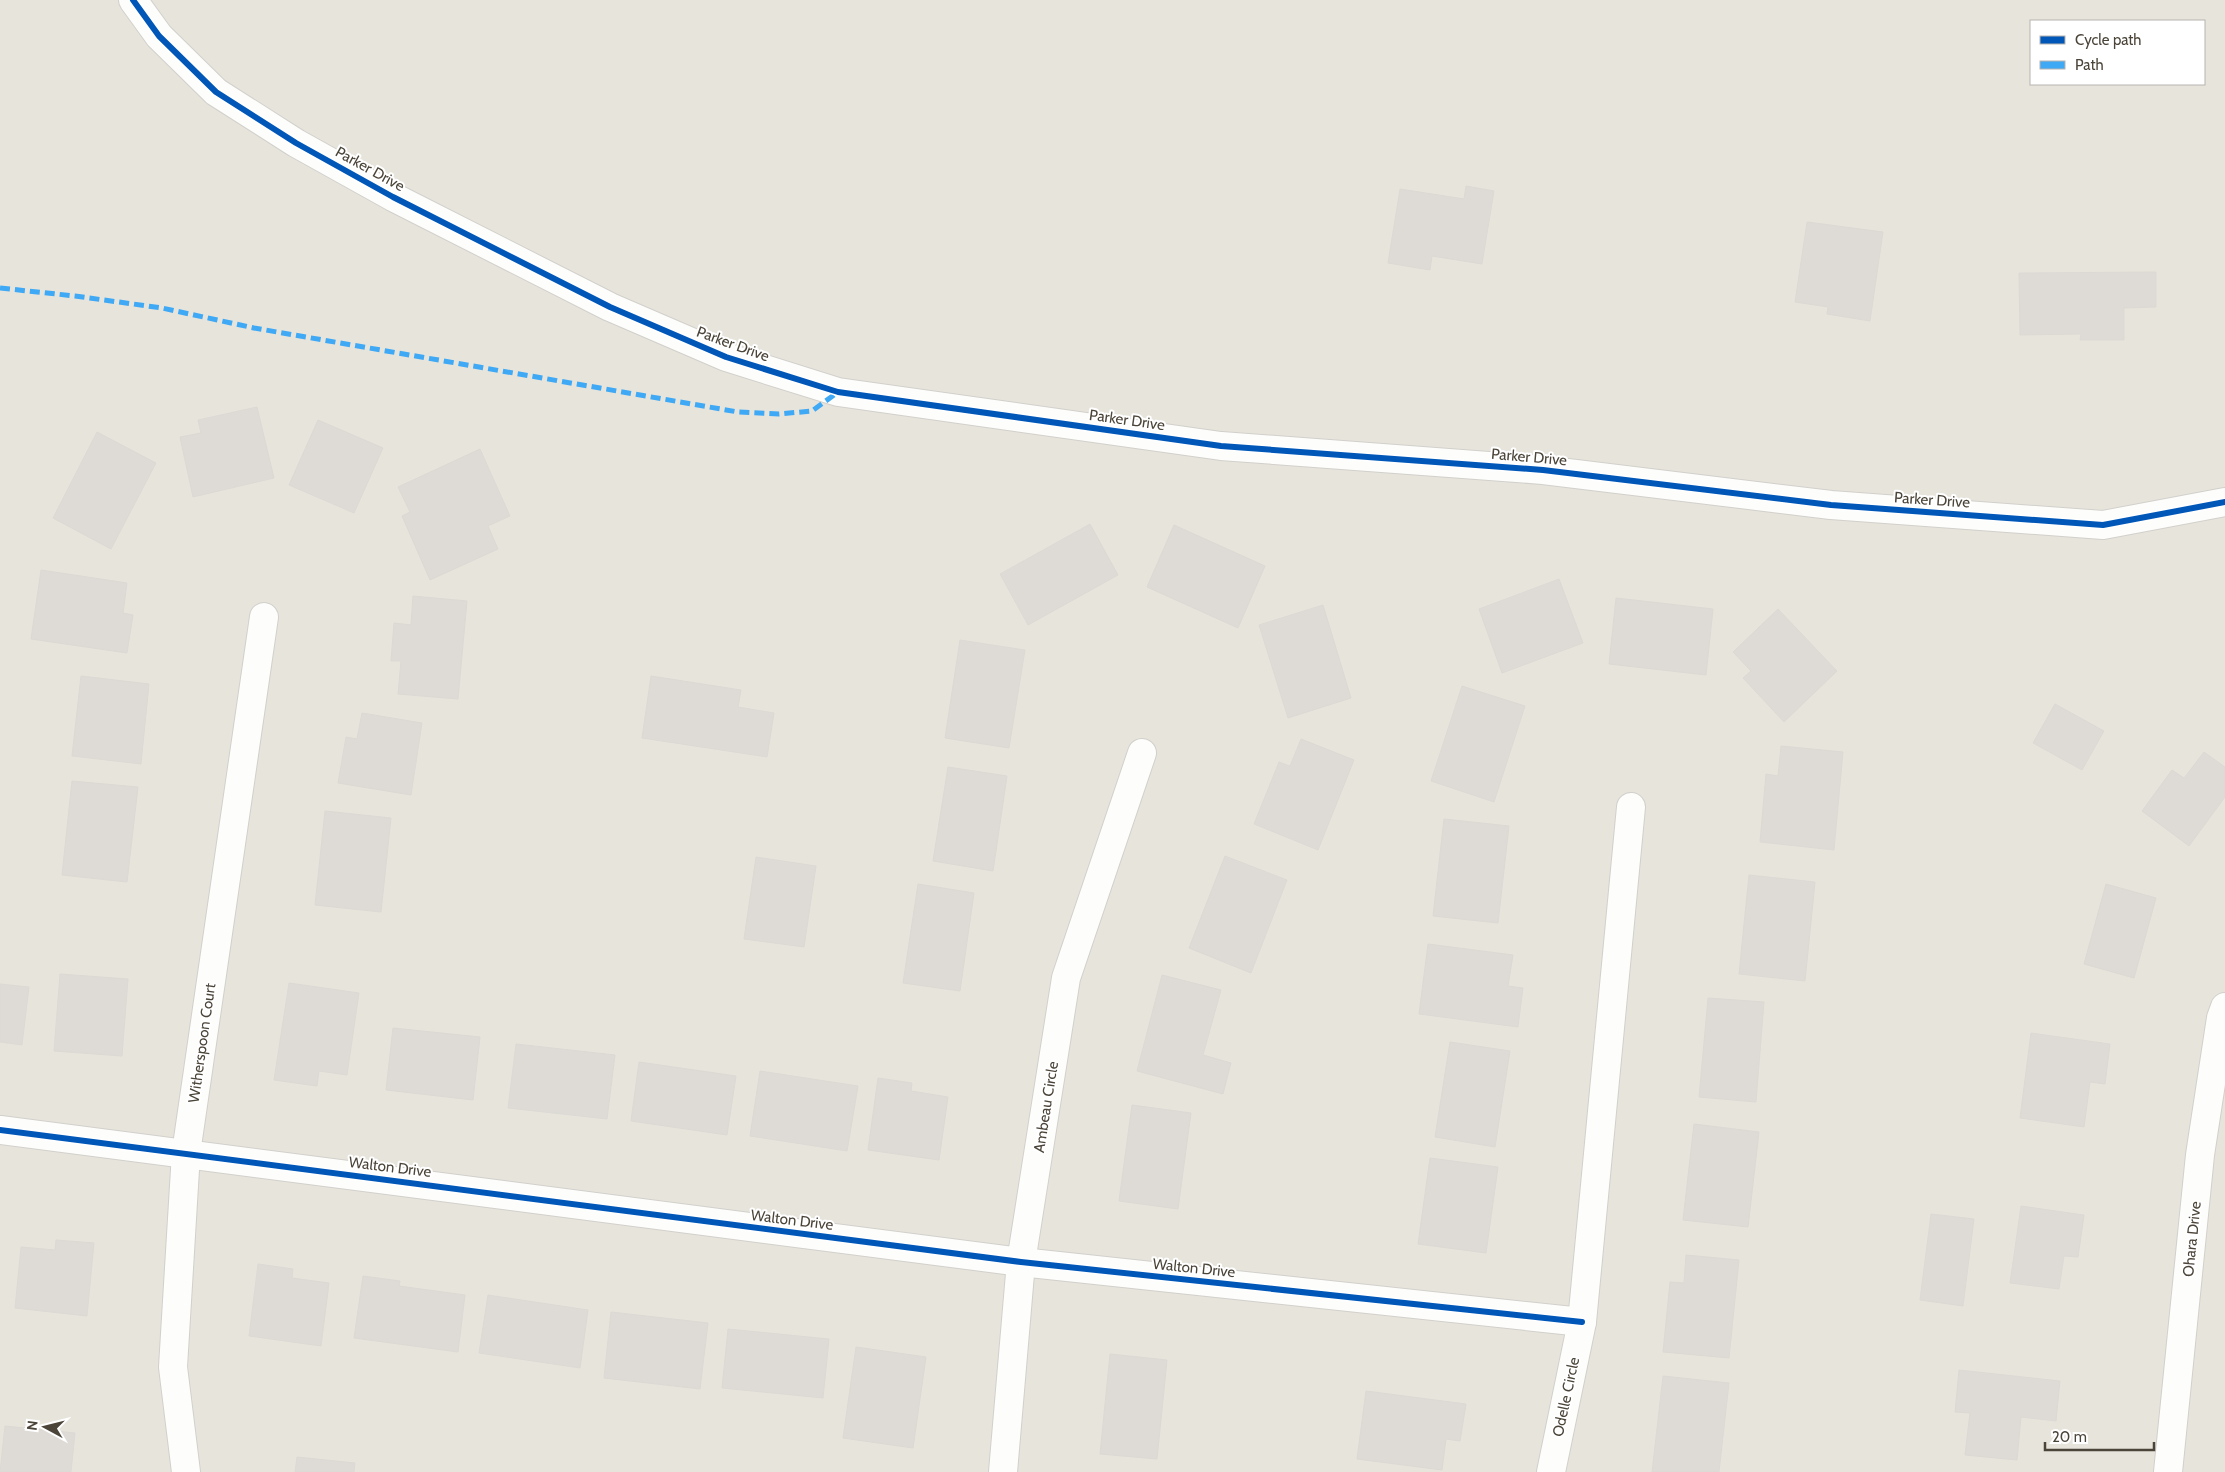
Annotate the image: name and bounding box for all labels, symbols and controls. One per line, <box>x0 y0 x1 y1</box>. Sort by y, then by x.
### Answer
legend <box>2030 20 2205 85</box>
text: Cycle path <box>2075 31 2141 49</box>
text: Path <box>2075 56 2104 74</box>
street label: Parker Drive <box>332 143 408 195</box>
street label: Parker Drive <box>694 323 772 366</box>
street label: Parker Drive <box>1088 406 1166 434</box>
street label: Parker Drive <box>1490 445 1568 469</box>
street label: Parker Drive <box>1893 488 1971 512</box>
street label: Witherspoon Court <box>185 982 219 1104</box>
street label: Ambeau Circle <box>1030 1060 1062 1154</box>
street label: Walton Drive <box>348 1153 433 1181</box>
street label: Ohara Drive <box>2179 1200 2205 1278</box>
street label: Walton Drive <box>750 1206 835 1234</box>
street label: Walton Drive <box>1152 1255 1236 1281</box>
street label: Odelle Circle <box>1549 1355 1583 1438</box>
north arrow <box>20 1402 70 1452</box>
text: N <box>23 1419 42 1431</box>
scale bar <box>2045 1420 2154 1452</box>
text: 20 m <box>2052 1428 2087 1446</box>

